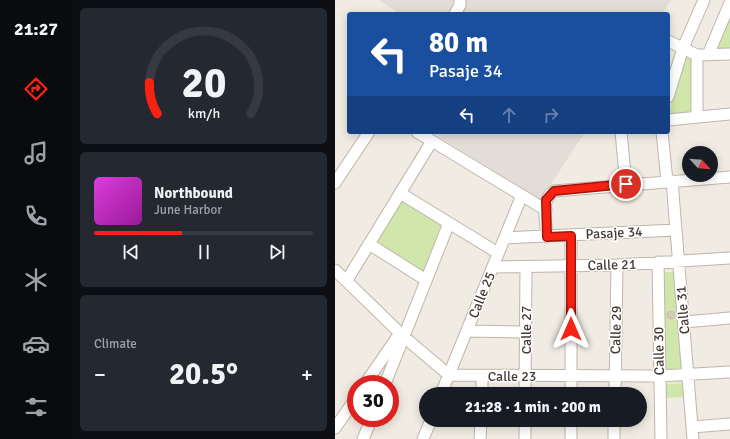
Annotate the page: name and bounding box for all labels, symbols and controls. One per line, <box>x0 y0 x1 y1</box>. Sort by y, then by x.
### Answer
text: 21:27 <box>14 18 58 40</box>
text: 80 m <box>429 26 488 60</box>
icon: left <box>363 28 415 80</box>
text: 20 <box>181 58 226 109</box>
text: Pasaje 34 <box>429 60 502 82</box>
icon: directions <box>22 75 50 103</box>
text: km/h <box>187 104 220 121</box>
icon: left <box>456 104 478 126</box>
icon: ahead <box>498 104 520 126</box>
icon: right <box>540 104 562 126</box>
icon: music <box>22 139 50 167</box>
north arrow <box>682 146 718 182</box>
map controls <box>682 146 718 182</box>
pin <box>609 167 643 201</box>
icon: arrive <box>615 173 637 195</box>
text: Northbound <box>154 184 233 202</box>
icon: phone <box>22 202 50 230</box>
text: June Harbor <box>154 202 222 218</box>
street label: Pasaje 34 <box>585 223 643 243</box>
icon: previous <box>120 241 142 263</box>
icon: pause <box>193 241 215 263</box>
icon: next <box>266 241 288 263</box>
street label: Calle 21 <box>587 256 637 274</box>
icon: climate <box>22 266 50 294</box>
street label: Calle 25 <box>465 269 499 321</box>
street label: Calle 31 <box>672 285 694 335</box>
street label: Calle 27 <box>518 306 535 354</box>
street label: Calle 29 <box>607 306 625 354</box>
position arrow <box>550 308 592 350</box>
street label: Calle 30 <box>650 327 668 375</box>
icon: car <box>22 330 50 358</box>
text: Climate <box>94 336 137 352</box>
text: 20.5° <box>169 356 238 393</box>
text: − <box>94 361 106 388</box>
text: + <box>301 361 313 388</box>
street label: Calle 23 <box>488 368 536 385</box>
speed limit sign: 30 <box>347 375 399 427</box>
icon: filters <box>22 393 50 421</box>
text: 21:28 · 1 min · 200 m <box>465 398 601 416</box>

